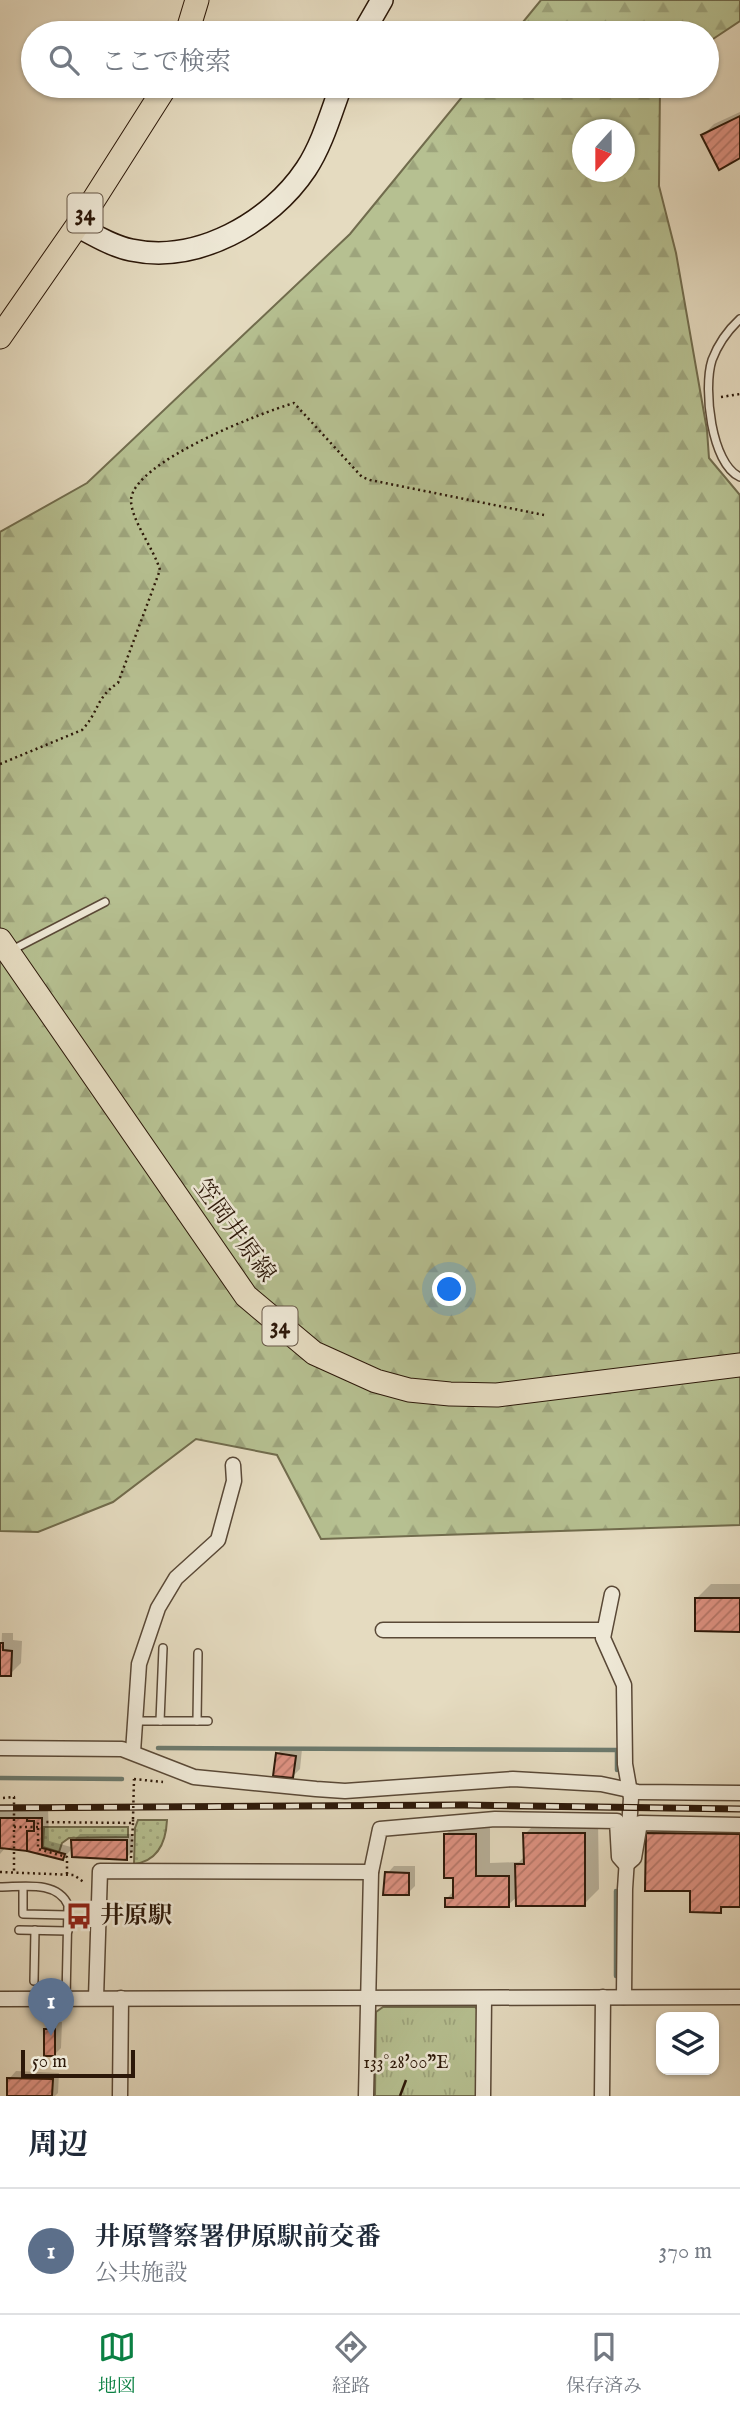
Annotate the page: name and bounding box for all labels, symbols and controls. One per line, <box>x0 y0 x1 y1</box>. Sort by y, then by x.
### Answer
search box <box>21 21 719 98</box>
icon: search <box>45 41 83 79</box>
text: ここで検索 <box>101 46 231 79</box>
north arrow <box>572 119 635 182</box>
road number: 34 <box>68 194 102 232</box>
street label: 笠岡井原線 <box>186 1173 282 1289</box>
your location <box>432 1272 466 1306</box>
road number: 34 <box>262 1306 298 1345</box>
bus stop icon: 井原駅 <box>64 1901 94 1931</box>
place label: 井原駅 <box>100 1901 172 1932</box>
pin: 1 <box>28 1978 74 2036</box>
map controls <box>656 2012 719 2075</box>
button: layers <box>656 2012 719 2075</box>
scale bar <box>21 2047 135 2079</box>
text: 50 m <box>32 2050 67 2074</box>
text: 133°28'00"E <box>363 2052 449 2075</box>
text: 周辺 <box>28 2127 88 2165</box>
text: 井原警察署伊原駅前交番 <box>95 2221 381 2254</box>
text: 1 <box>47 2237 55 2266</box>
text: 370 m <box>659 2237 712 2266</box>
text: 公共施設 <box>95 2259 187 2288</box>
tab: 地図 <box>98 2328 136 2399</box>
tab: 経路 <box>332 2328 370 2399</box>
tab: 保存済み <box>566 2328 642 2399</box>

